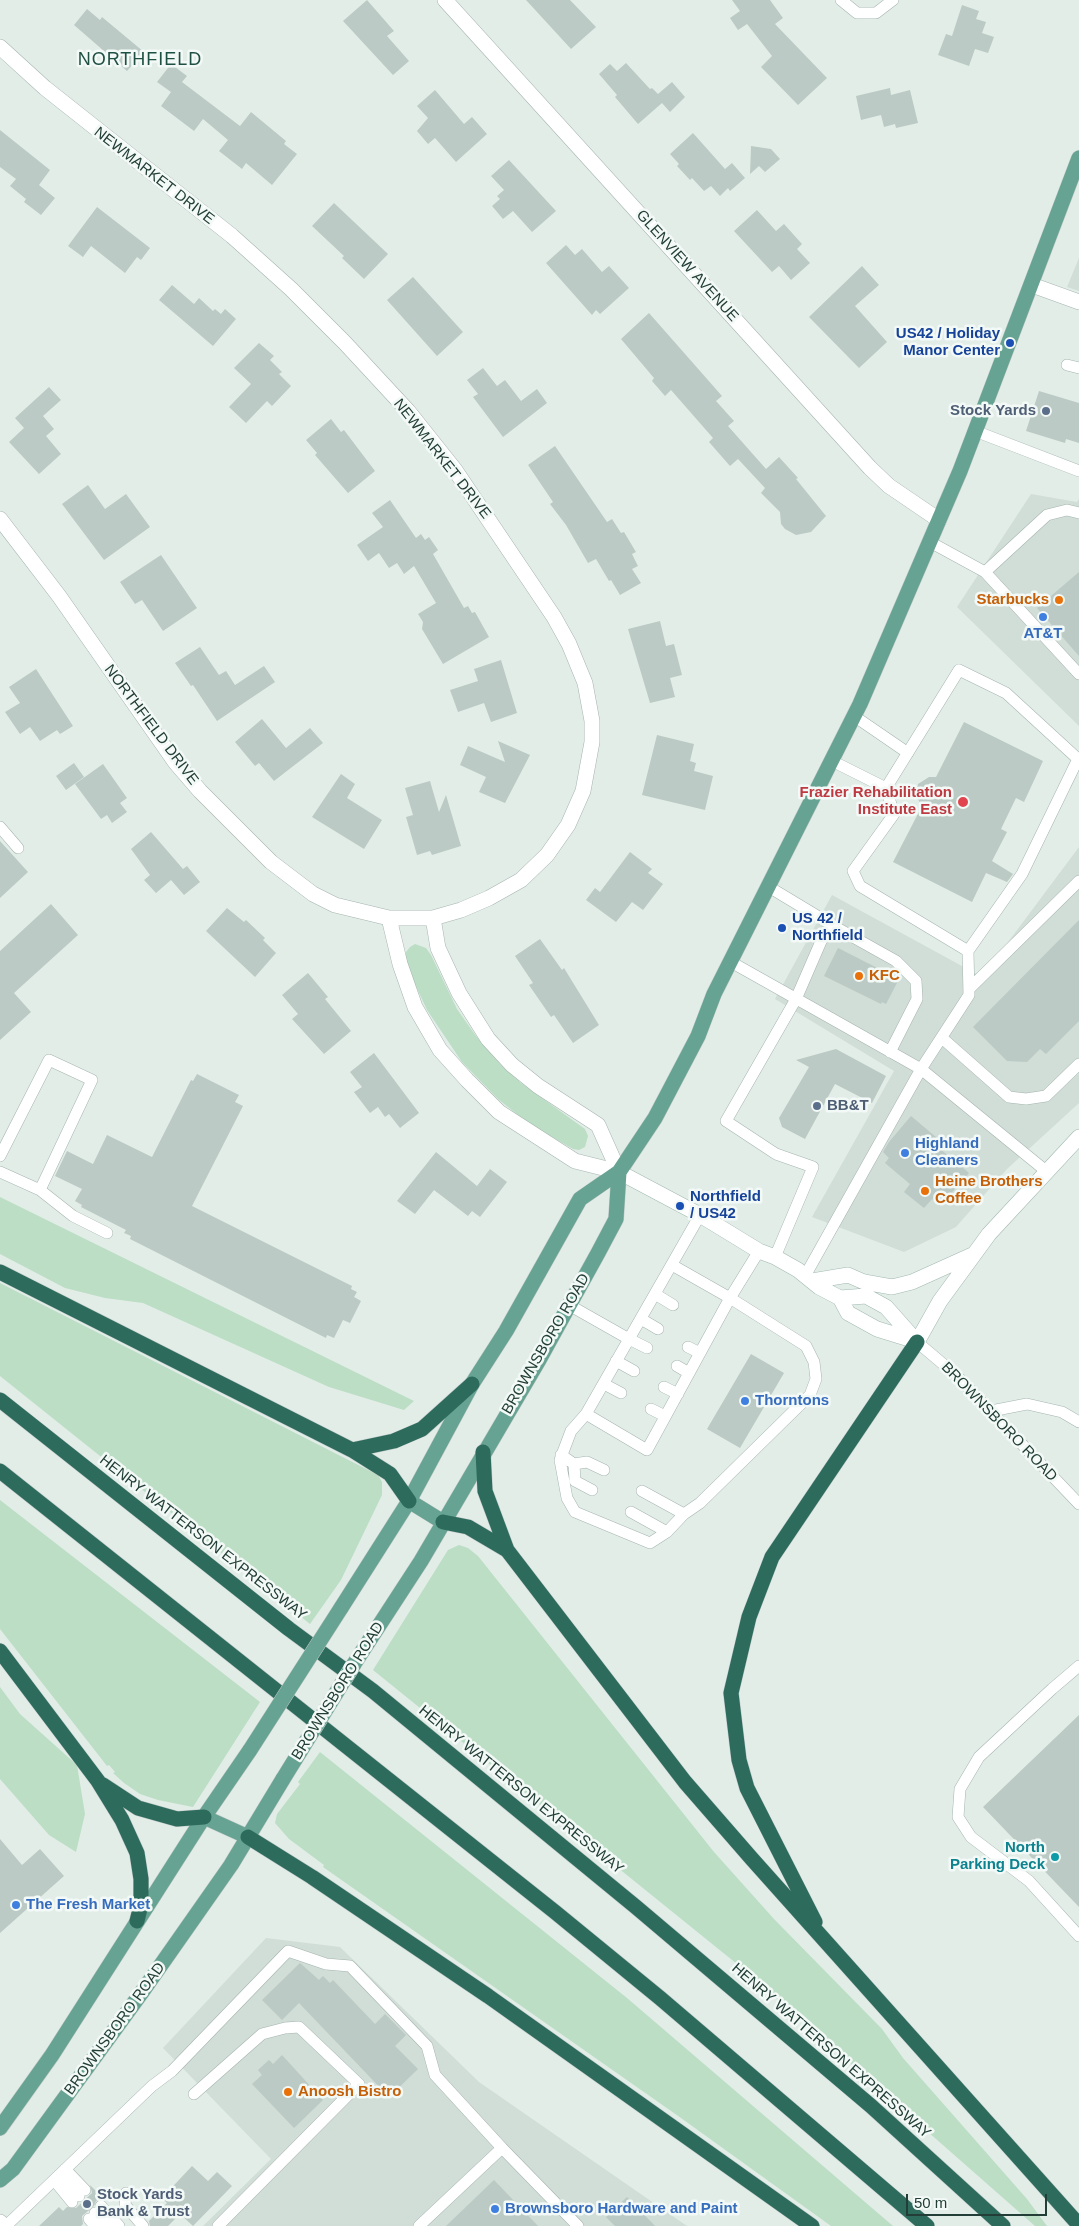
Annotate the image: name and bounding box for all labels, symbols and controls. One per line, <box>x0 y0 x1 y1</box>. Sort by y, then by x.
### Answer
district label: NORTHFIELD <box>76 49 204 71</box>
street label: NEWMARKET DRIVE <box>90 123 218 229</box>
street label: GLENVIEW AVENUE <box>632 207 742 325</box>
place label: US42 / Holiday Manor Center <box>896 325 1000 360</box>
marker: US42 / Holiday Manor Center <box>1004 337 1016 349</box>
street label: NEWMARKET DRIVE <box>389 395 495 523</box>
place label: Stock Yards <box>950 402 1036 420</box>
marker: Stock Yards <box>1040 405 1052 417</box>
place label: Starbucks <box>976 591 1049 609</box>
marker: Starbucks <box>1053 594 1065 606</box>
marker: AT&T <box>1037 611 1049 623</box>
place label: AT&T <box>1024 625 1062 643</box>
street label: NORTHFIELD DRIVE <box>100 661 202 789</box>
place label: Frazier Rehabilitation Institute East <box>799 784 952 819</box>
marker: Frazier Rehabilitation Institute East <box>956 795 970 809</box>
place label: US 42 / Northfield <box>792 910 863 945</box>
marker: US 42 / Northfield <box>776 922 788 934</box>
place label: KFC <box>869 967 900 985</box>
marker: KFC <box>853 970 865 982</box>
place label: BB&T <box>827 1097 869 1115</box>
marker: BB&T <box>811 1100 823 1112</box>
place label: Highland Cleaners <box>915 1135 979 1170</box>
marker: Highland Cleaners <box>899 1147 911 1159</box>
place label: Heine Brothers Coffee <box>935 1173 1043 1208</box>
marker: Heine Brothers Coffee <box>919 1185 931 1197</box>
place label: Northfield / US42 <box>690 1188 761 1223</box>
marker: Northfield / US42 <box>674 1200 686 1212</box>
street label: BROWNSBORO ROAD <box>498 1271 594 1417</box>
street label: BROWNSBORO ROAD <box>937 1358 1061 1486</box>
place label: Thorntons <box>755 1392 829 1410</box>
marker: Thorntons <box>739 1395 751 1407</box>
street label: HENRY WATTERSON EXPRESSWAY <box>96 1451 310 1625</box>
street label: BROWNSBORO ROAD <box>288 1619 388 1763</box>
street label: HENRY WATTERSON EXPRESSWAY <box>415 1702 627 1878</box>
place label: North Parking Deck <box>950 1839 1045 1874</box>
marker: North Parking Deck <box>1049 1851 1061 1863</box>
place label: The Fresh Market <box>26 1896 150 1914</box>
marker: The Fresh Market <box>10 1899 22 1911</box>
street label: BROWNSBORO ROAD <box>61 1959 169 2099</box>
street label: HENRY WATTERSON EXPRESSWAY <box>728 1960 934 2142</box>
place label: Anoosh Bistro <box>298 2083 401 2101</box>
marker: Anoosh Bistro <box>282 2086 294 2098</box>
scale bar <box>909 2184 1050 2216</box>
place label: Stock Yards Bank & Trust <box>97 2186 190 2221</box>
text: 50 m <box>914 2194 947 2211</box>
marker: Stock Yards Bank & Trust <box>81 2198 93 2210</box>
place label: Brownsboro Hardware and Paint <box>505 2200 738 2218</box>
marker: Brownsboro Hardware and Paint <box>489 2203 501 2215</box>

